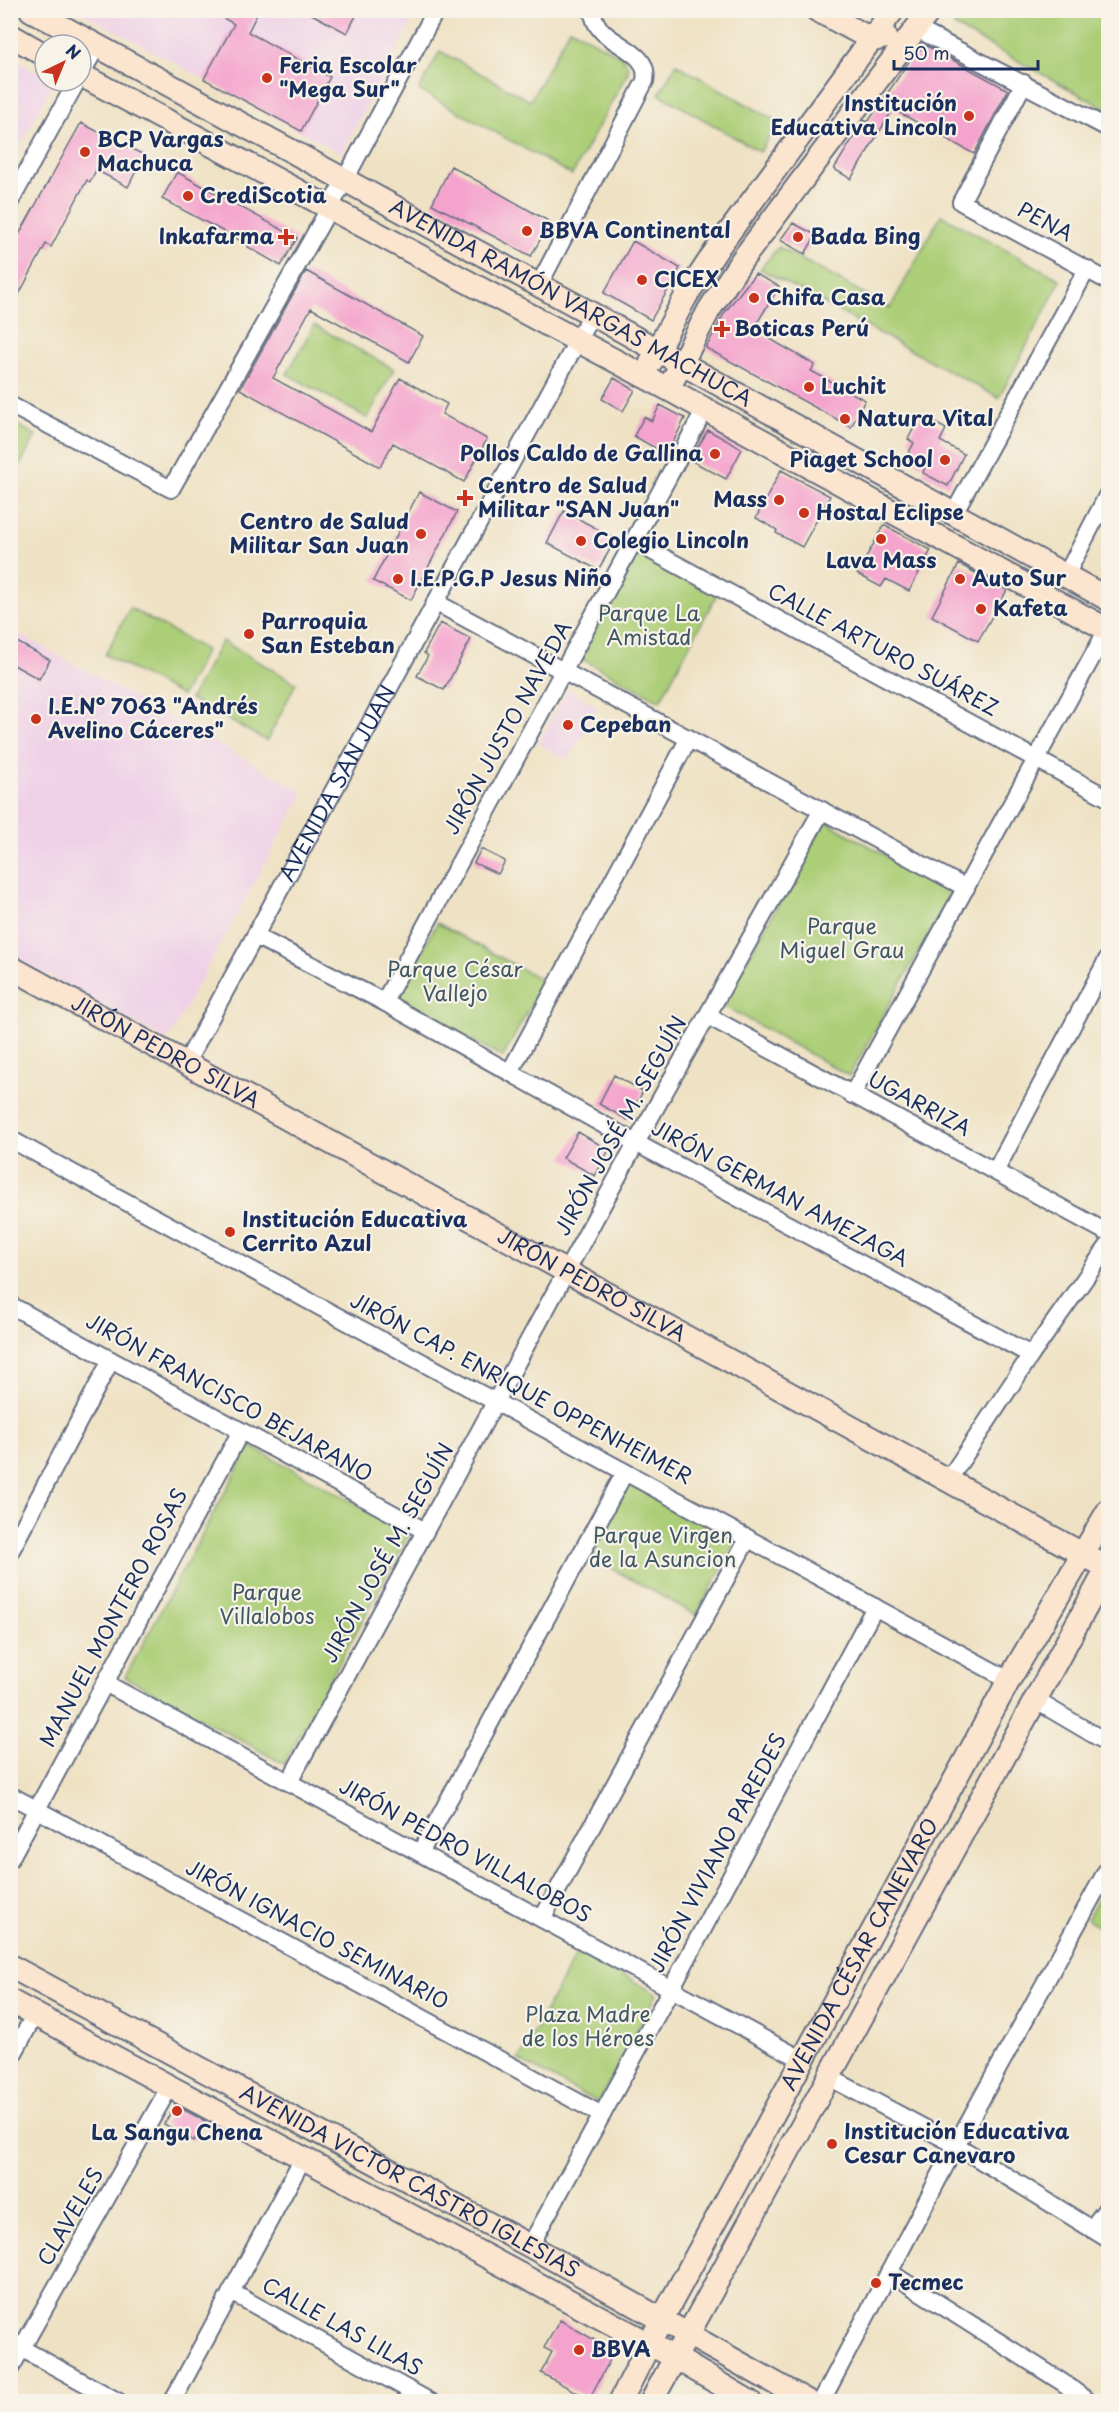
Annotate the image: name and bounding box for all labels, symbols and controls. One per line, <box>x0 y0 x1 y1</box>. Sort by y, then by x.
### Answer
north arrow <box>33 33 93 93</box>
scale bar <box>894 33 1038 71</box>
text: N <box>61 38 87 64</box>
text: 50 m <box>903 39 950 66</box>
place label: Feria Escolar "Mega Sur" <box>279 48 417 104</box>
marker: Feria Escolar "Mega Sur" <box>260 71 274 85</box>
place label: Institución Educativa Lincoln <box>771 86 957 142</box>
marker: Institución Educativa Lincoln <box>962 109 976 123</box>
place label: BCP Vargas Machuca <box>97 122 224 178</box>
marker: BCP Vargas Machuca <box>78 145 92 159</box>
place label: CrediScotia <box>200 178 328 210</box>
marker: CrediScotia <box>181 189 195 203</box>
street label: AVENIDA RAMÓN VARGAS MACHUCA <box>384 189 759 414</box>
street label: PENA <box>1013 192 1079 248</box>
place label: BBVA Continental <box>539 213 731 245</box>
place label: Inkafarma <box>159 219 274 251</box>
place label: Bada Bing <box>810 219 921 251</box>
marker: BBVA Continental <box>520 224 534 238</box>
marker: Inkafarma <box>279 230 293 244</box>
marker: Bada Bing <box>791 230 805 244</box>
place label: CICEX <box>654 262 720 294</box>
marker: CICEX <box>635 273 649 287</box>
place label: Chifa Casa <box>766 280 886 312</box>
marker: Chifa Casa <box>747 291 761 305</box>
place label: Boticas Perú <box>734 311 869 343</box>
marker: Boticas Perú <box>715 322 729 336</box>
place label: Luchit <box>821 369 886 401</box>
marker: Luchit <box>802 380 816 394</box>
place label: Natura Vital <box>857 401 993 433</box>
marker: Natura Vital <box>838 412 852 426</box>
place label: Pollos Caldo de Gallina <box>460 436 703 468</box>
place label: Piaget School <box>790 442 933 474</box>
marker: Pollos Caldo de Gallina <box>708 447 722 461</box>
marker: Piaget School <box>938 453 952 467</box>
place label: Centro de Salud Militar "SAN Juan" <box>478 468 679 524</box>
place label: Mass <box>713 482 767 514</box>
marker: Centro de Salud Militar "SAN Juan" <box>456 489 474 507</box>
marker: Mass <box>772 493 786 507</box>
place label: Hostal Eclipse <box>816 495 964 527</box>
place label: Centro de Salud Militar San Juan <box>230 504 409 560</box>
marker: Hostal Eclipse <box>797 506 811 520</box>
place label: Colegio Lincoln <box>593 523 749 555</box>
marker: Centro de Salud Militar San Juan <box>414 527 428 541</box>
marker: Lava Mass <box>874 532 888 546</box>
marker: Colegio Lincoln <box>574 534 588 548</box>
place label: Lava Mass <box>826 543 936 575</box>
place label: I.E.P.G.P Jesus Niño <box>410 561 612 593</box>
place label: Auto Sur <box>972 561 1066 593</box>
marker: I.E.P.G.P Jesus Niño <box>391 572 405 586</box>
marker: Auto Sur <box>953 572 967 586</box>
street label: CALLE ARTURO SUÁREZ <box>763 574 1005 723</box>
place label: Kafeta <box>993 591 1068 623</box>
park label: Parque La Amistad <box>598 596 701 652</box>
marker: Kafeta <box>974 602 988 616</box>
place label: Parroquia San Esteban <box>261 604 395 660</box>
street label: JIRÓN JUSTO NAVEDA <box>434 614 578 840</box>
marker: Parroquia San Esteban <box>242 627 256 641</box>
street label: AVENIDA SAN JUAN <box>270 679 402 886</box>
place label: I.E.N° 7063 "Andrés Avelino Cáceres" <box>47 689 258 745</box>
place label: Cepeban <box>580 707 671 739</box>
marker: I.E.N° 7063 "Andrés Avelino Cáceres" <box>29 712 43 726</box>
marker: Cepeban <box>561 718 575 732</box>
park label: Parque Miguel Grau <box>780 909 905 965</box>
park label: Parque César Vallejo <box>387 952 523 1008</box>
street label: JIRÓN PEDRO SILVA <box>66 986 267 1115</box>
street label: JIRÓN JOSÉ M. SEGUÍN <box>545 1009 693 1241</box>
street label: UGARRIZA <box>863 1062 977 1143</box>
street label: JIRÓN GERMAN AMEZAGA <box>647 1111 915 1274</box>
place label: Institución Educativa Cerrito Azul <box>242 1202 468 1258</box>
street label: JIRÓN PEDRO SILVA <box>492 1219 693 1348</box>
marker: Institución Educativa Cerrito Azul <box>223 1225 237 1239</box>
street label: JIRÓN CAP. ENRIQUE OPPENHEIMER <box>345 1283 699 1491</box>
street label: JIRÓN FRANCISCO BEJARANO <box>81 1304 379 1489</box>
street label: JIRÓN JOSÉ M. SEGUÍN <box>312 1436 460 1668</box>
street label: MANUEL MONTERO ROSAS <box>30 1482 194 1752</box>
park label: Parque Virgen de la Asuncion <box>589 1518 737 1574</box>
park label: Parque Villalobos <box>220 1575 314 1631</box>
street label: JIRÓN VIVIANO PAREDES <box>639 1727 793 1977</box>
street label: JIRÓN PEDRO VILLALOBOS <box>334 1769 598 1929</box>
street label: AVENIDA CÉSAR CANEVARO <box>771 1811 945 2095</box>
street label: JIRÓN IGNACIO SEMINARIO <box>181 1850 455 2016</box>
park label: Plaza Madre de los Héroes <box>522 1997 654 2053</box>
street label: AVENIDA VICTOR CASTRO IGLESIAS <box>235 2075 586 2285</box>
marker: La Sangu Chena <box>170 2104 184 2118</box>
place label: Institución Educativa Cesar Canevaro <box>844 2114 1070 2170</box>
place label: La Sangu Chena <box>91 2115 263 2147</box>
marker: Institución Educativa Cesar Canevaro <box>825 2137 839 2151</box>
street label: CLAVELES <box>28 2161 110 2271</box>
place label: Tecmec <box>888 2265 964 2297</box>
street label: CALLE LAS LILAS <box>257 2268 429 2383</box>
marker: Tecmec <box>869 2276 883 2290</box>
place label: BBVA <box>591 2332 651 2364</box>
marker: BBVA <box>572 2343 586 2357</box>

